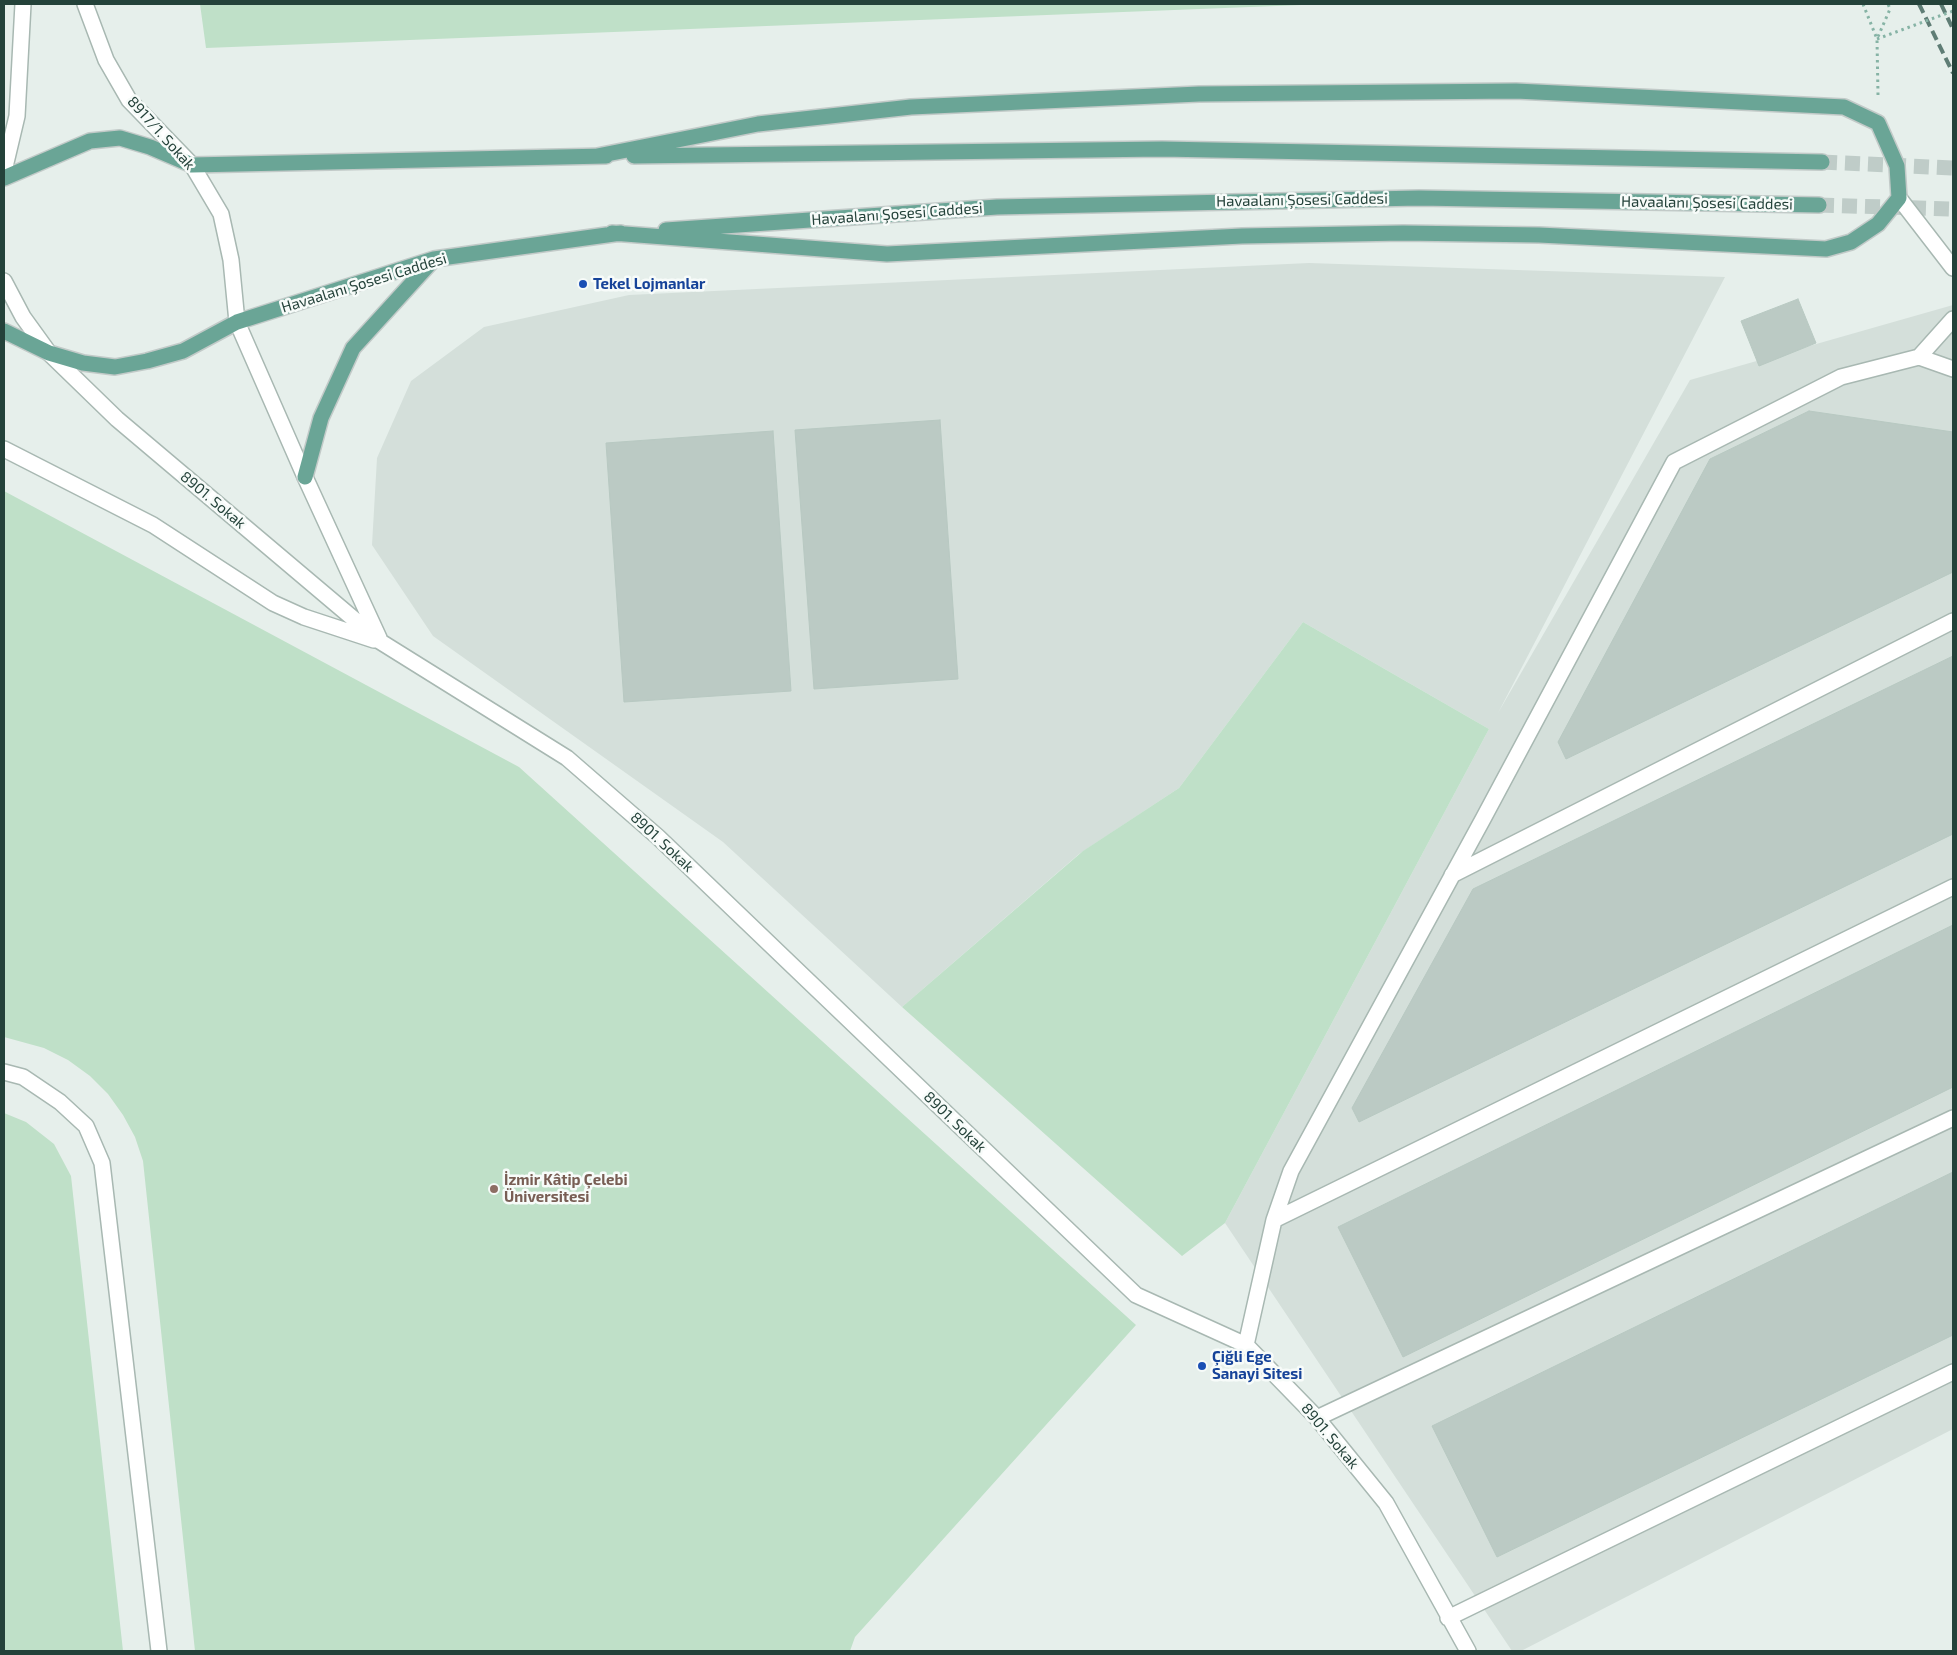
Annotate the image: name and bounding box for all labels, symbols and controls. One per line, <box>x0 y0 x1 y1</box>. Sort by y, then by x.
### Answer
street label: 8917/1. Sokak <box>123 93 199 173</box>
street label: Havaalanı Şosesi Caddesi <box>1216 190 1388 210</box>
street label: Havaalanı Şosesi Caddesi <box>1621 193 1793 213</box>
street label: Havaalanı Şosesi Caddesi <box>811 199 983 229</box>
street label: Havaalanı Şosesi Caddesi <box>279 249 449 317</box>
place label: Tekel Lojmanlar <box>593 275 705 293</box>
marker: Tekel Lojmanlar <box>577 278 589 290</box>
street label: 8901. Sokak <box>177 467 249 533</box>
street label: 8901. Sokak <box>627 808 697 876</box>
street label: 8901. Sokak <box>920 1088 990 1156</box>
place label: İzmir Kâtip Çelebi Üniversitesi <box>504 1171 628 1206</box>
marker: İzmir Kâtip Çelebi Üniversitesi <box>488 1183 500 1195</box>
place label: Çiğli Ege Sanayi Sitesi <box>1212 1348 1302 1383</box>
marker: Çiğli Ege Sanayi Sitesi <box>1196 1360 1208 1372</box>
street label: 8901. Sokak <box>1297 1400 1363 1472</box>

